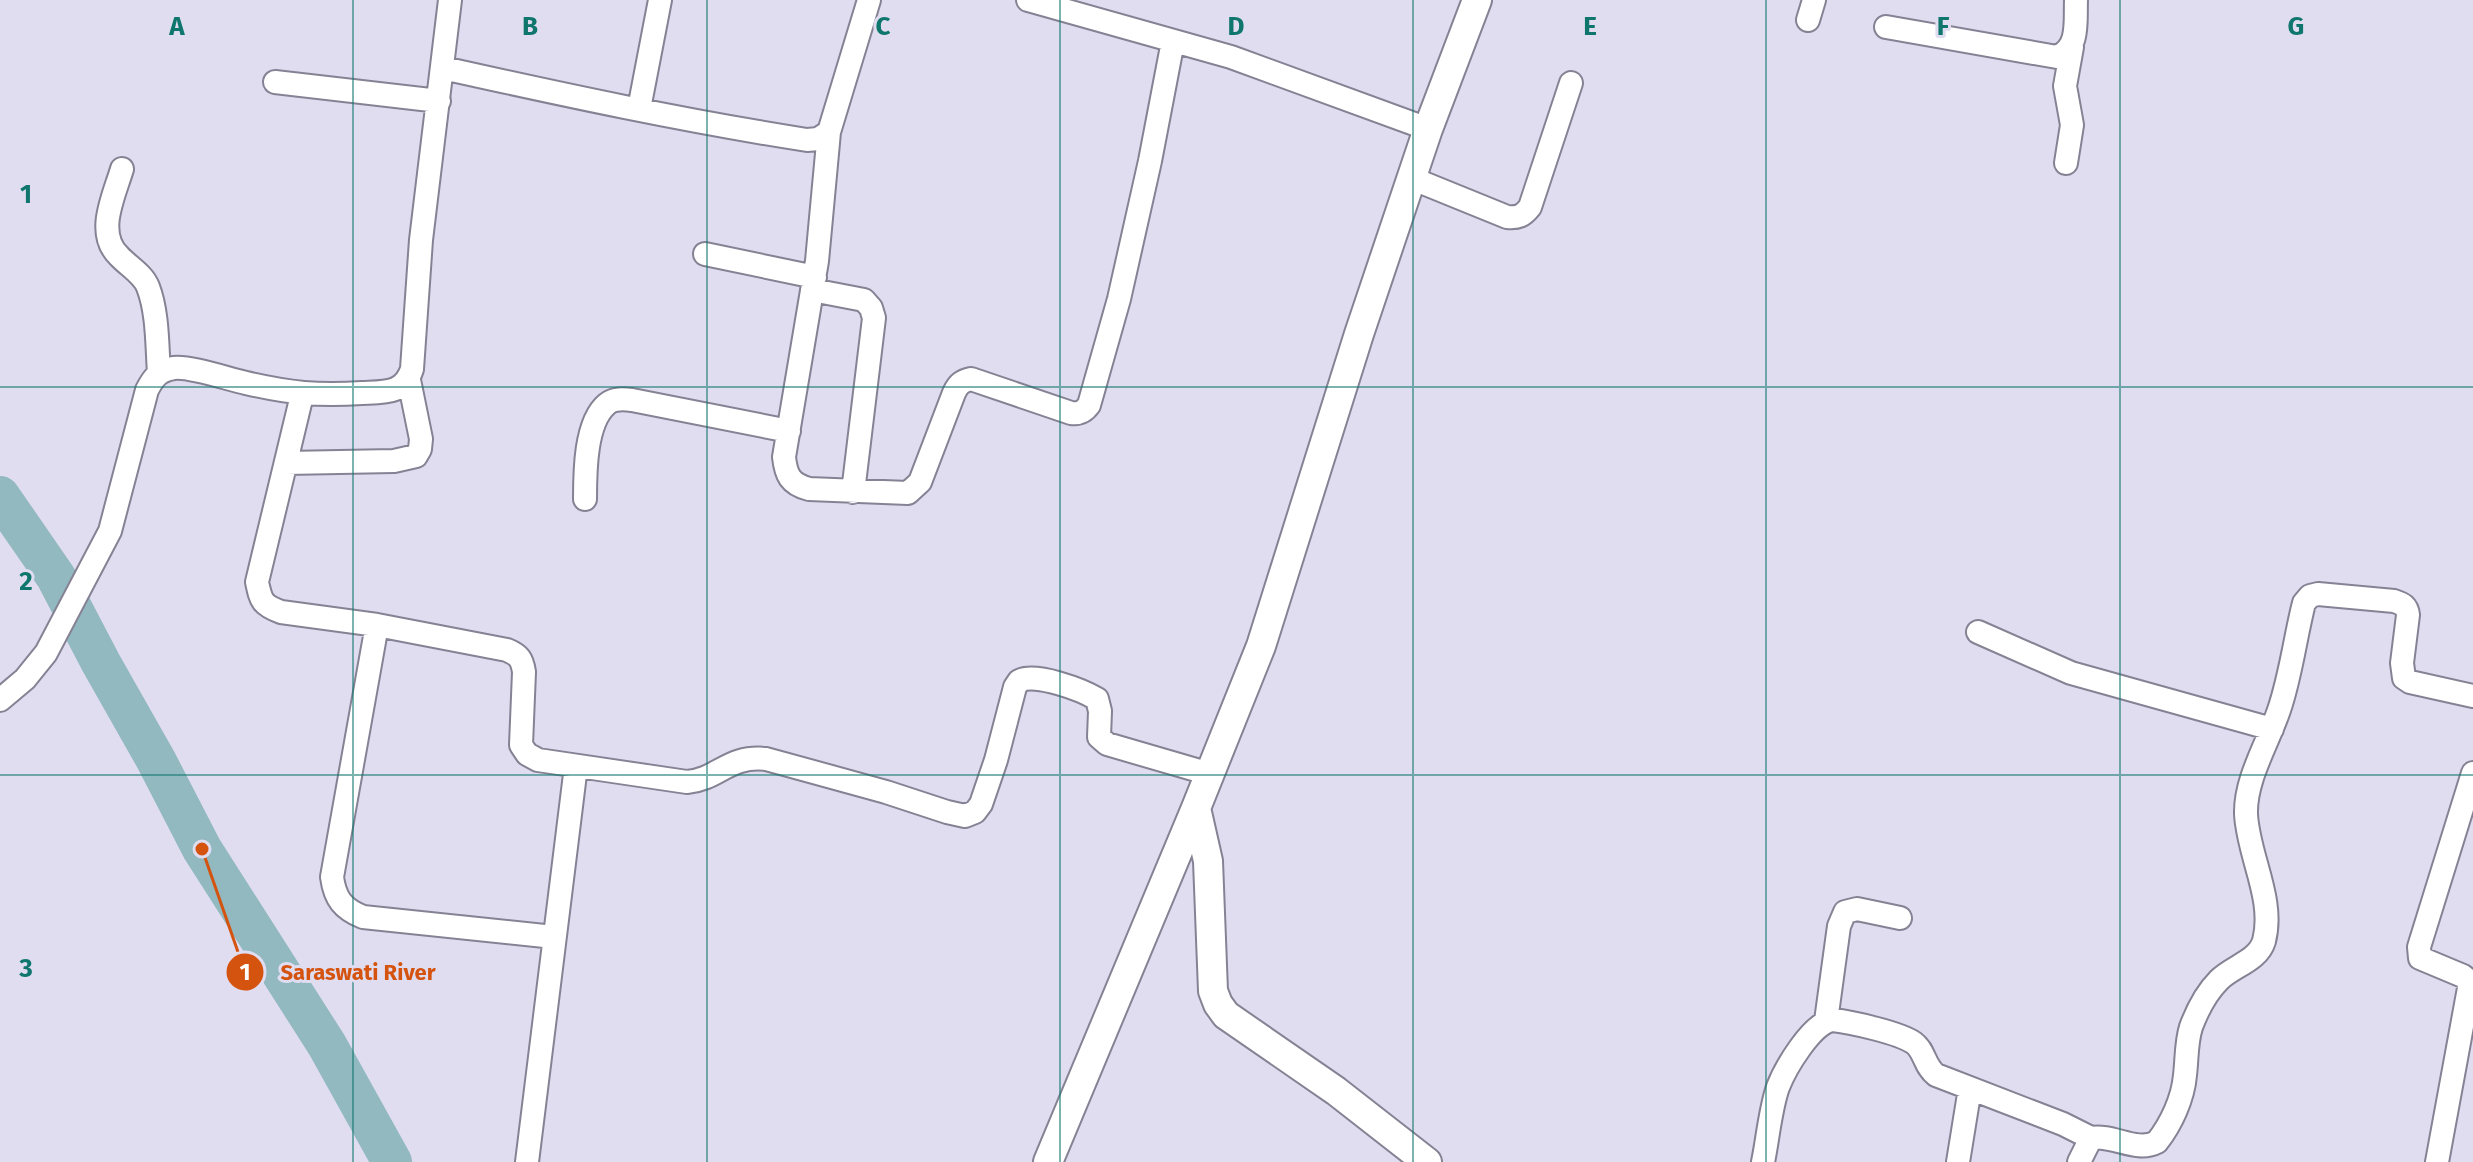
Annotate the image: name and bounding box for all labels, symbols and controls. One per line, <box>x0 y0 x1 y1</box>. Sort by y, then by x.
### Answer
text: A <box>168 11 185 42</box>
text: B <box>522 11 538 42</box>
text: C <box>876 11 891 42</box>
text: D <box>1228 11 1245 42</box>
text: E <box>1583 11 1597 42</box>
text: F <box>1937 11 1950 42</box>
text: G <box>2288 11 2304 42</box>
text: 1 <box>20 179 32 210</box>
text: 2 <box>19 566 33 597</box>
callout: Saraswati River <box>225 949 452 995</box>
text: 3 <box>18 953 33 984</box>
text: 1 <box>239 958 251 986</box>
text: Saraswati River <box>281 959 436 986</box>

